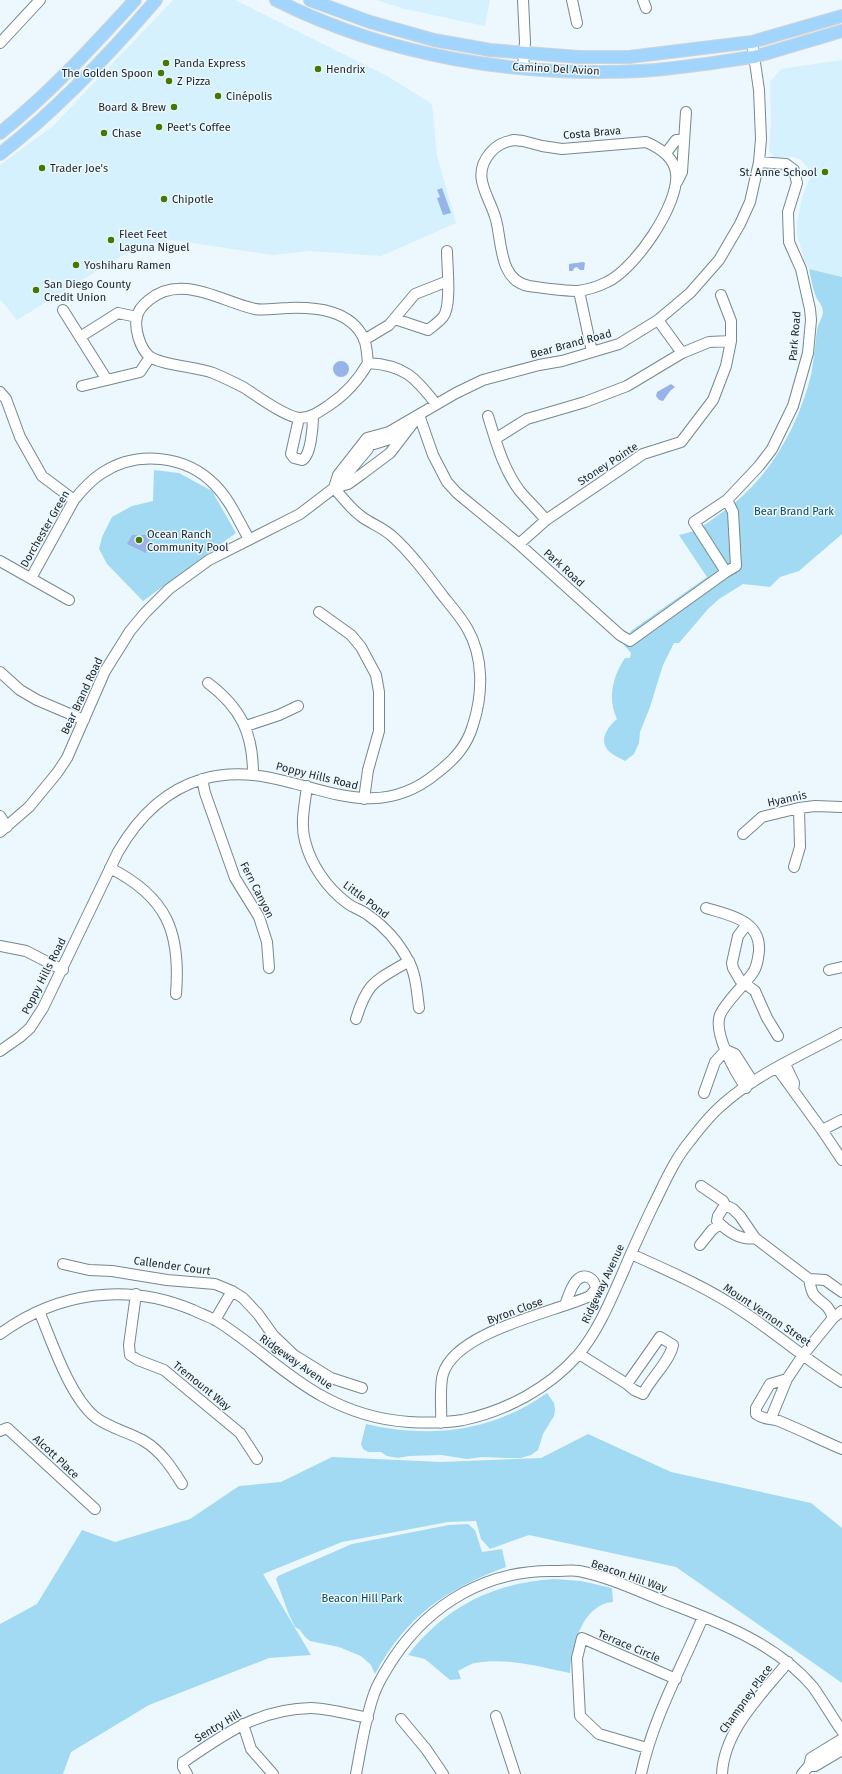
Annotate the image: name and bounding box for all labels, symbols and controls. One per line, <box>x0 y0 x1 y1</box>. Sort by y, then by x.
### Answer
place label: Panda Express <box>174 57 246 70</box>
marker: Panda Express <box>161 58 171 68</box>
street label: Camino Del Avion <box>512 60 600 78</box>
place label: Hendrix <box>326 63 366 76</box>
marker: Hendrix <box>313 64 323 74</box>
place label: The Golden Spoon <box>62 67 153 80</box>
marker: The Golden Spoon <box>156 68 166 78</box>
place label: Z Pizza <box>177 75 211 88</box>
marker: Z Pizza <box>164 76 174 86</box>
place label: Cinépolis <box>226 90 272 103</box>
marker: Cinépolis <box>213 91 223 101</box>
place label: Board & Brew <box>98 101 166 114</box>
marker: Board & Brew <box>169 102 179 112</box>
place label: Peet's Coffee <box>167 121 231 134</box>
marker: Peet's Coffee <box>154 122 164 132</box>
street label: Costa Brava <box>563 124 621 142</box>
place label: Chase <box>112 127 142 140</box>
marker: Chase <box>99 128 109 138</box>
place label: Trader Joe's <box>50 162 108 175</box>
marker: Trader Joe's <box>37 163 47 173</box>
place label: St. Anne School <box>740 166 817 179</box>
marker: St. Anne School <box>820 167 830 177</box>
place label: Chipotle <box>172 193 214 206</box>
marker: Chipotle <box>159 194 169 204</box>
place label: Fleet Feet Laguna Niguel <box>119 228 189 254</box>
marker: Fleet Feet Laguna Niguel <box>106 235 116 245</box>
place label: Yoshiharu Ramen <box>84 259 171 272</box>
marker: Yoshiharu Ramen <box>71 260 81 270</box>
place label: San Diego County Credit Union <box>44 278 132 304</box>
marker: San Diego County Credit Union <box>31 285 41 295</box>
street label: Park Road <box>786 311 804 361</box>
street label: Bear Brand Road <box>529 327 613 361</box>
street label: Stoney Pointe <box>576 440 640 488</box>
street label: Dorchester Green <box>18 488 72 570</box>
park label: Bear Brand Park <box>754 505 834 518</box>
place label: Ocean Ranch Community Pool <box>147 528 229 554</box>
marker: Ocean Ranch Community Pool <box>134 535 144 545</box>
street label: Park Road <box>541 546 587 590</box>
street label: Bear Brand Road <box>58 655 106 737</box>
street label: Poppy Hills Road <box>275 759 359 793</box>
street label: Hyannis <box>766 789 808 809</box>
street label: Fern Canyon <box>237 860 277 920</box>
street label: Little Pond <box>341 879 391 921</box>
street label: Poppy Hills Road <box>19 935 69 1017</box>
street label: Ridgeway Avenue <box>579 1242 627 1326</box>
street label: Callender Court <box>133 1254 211 1278</box>
street label: Mount Vernon Street <box>721 1281 813 1349</box>
street label: Byron Close <box>485 1295 545 1327</box>
street label: Ridgeway Avenue <box>257 1332 335 1392</box>
street label: Tremount Way <box>170 1359 234 1414</box>
street label: Alcott Place <box>30 1432 82 1482</box>
street label: Beacon Hill Way <box>589 1557 669 1595</box>
park label: Beacon Hill Park <box>322 1592 403 1605</box>
street label: Terrace Circle <box>596 1627 662 1665</box>
street label: Champney Place <box>717 1662 775 1736</box>
street label: Sentry Hill <box>192 1707 244 1745</box>

